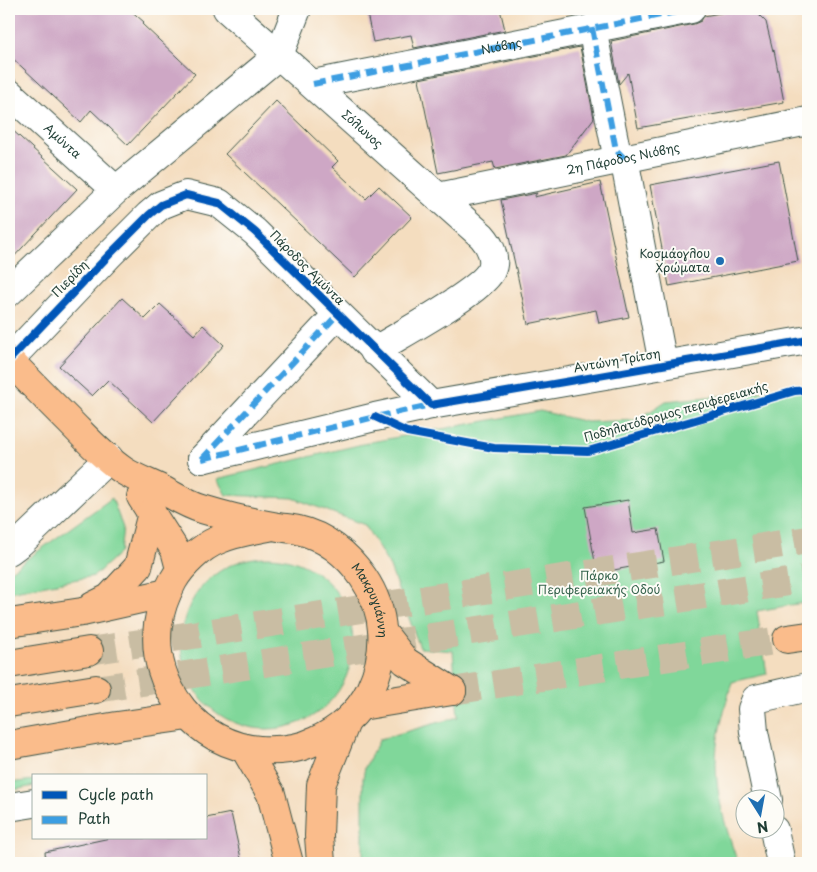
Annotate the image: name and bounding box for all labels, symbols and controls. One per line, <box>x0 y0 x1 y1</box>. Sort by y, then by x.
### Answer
street label: Νιόβης <box>479 33 523 58</box>
street label: Σόλωνος <box>338 105 388 152</box>
street label: Αμύντα <box>40 119 86 162</box>
street label: 2η Πάροδος Νιόβης <box>565 138 681 178</box>
street label: Πάροδος Αμύντα <box>266 226 349 309</box>
place label: Κοσμάογλου Χρώματα <box>639 244 710 276</box>
marker: Κοσμάογλου Χρώματα <box>714 255 726 267</box>
street label: Πιερίδη <box>47 256 92 301</box>
street label: Αντώνη Τρίτση <box>572 344 662 377</box>
street label: Ποδηλατόδρομος περιφερειακής <box>582 376 770 446</box>
street label: Μακρυγιάννη <box>348 559 392 638</box>
park label: Πάρκο Περιφερειακής Οδού <box>538 566 661 598</box>
legend <box>32 774 208 840</box>
text: Cycle path <box>78 782 154 805</box>
north arrow <box>734 790 784 840</box>
text: Path <box>78 806 110 829</box>
text: N <box>755 816 770 839</box>

